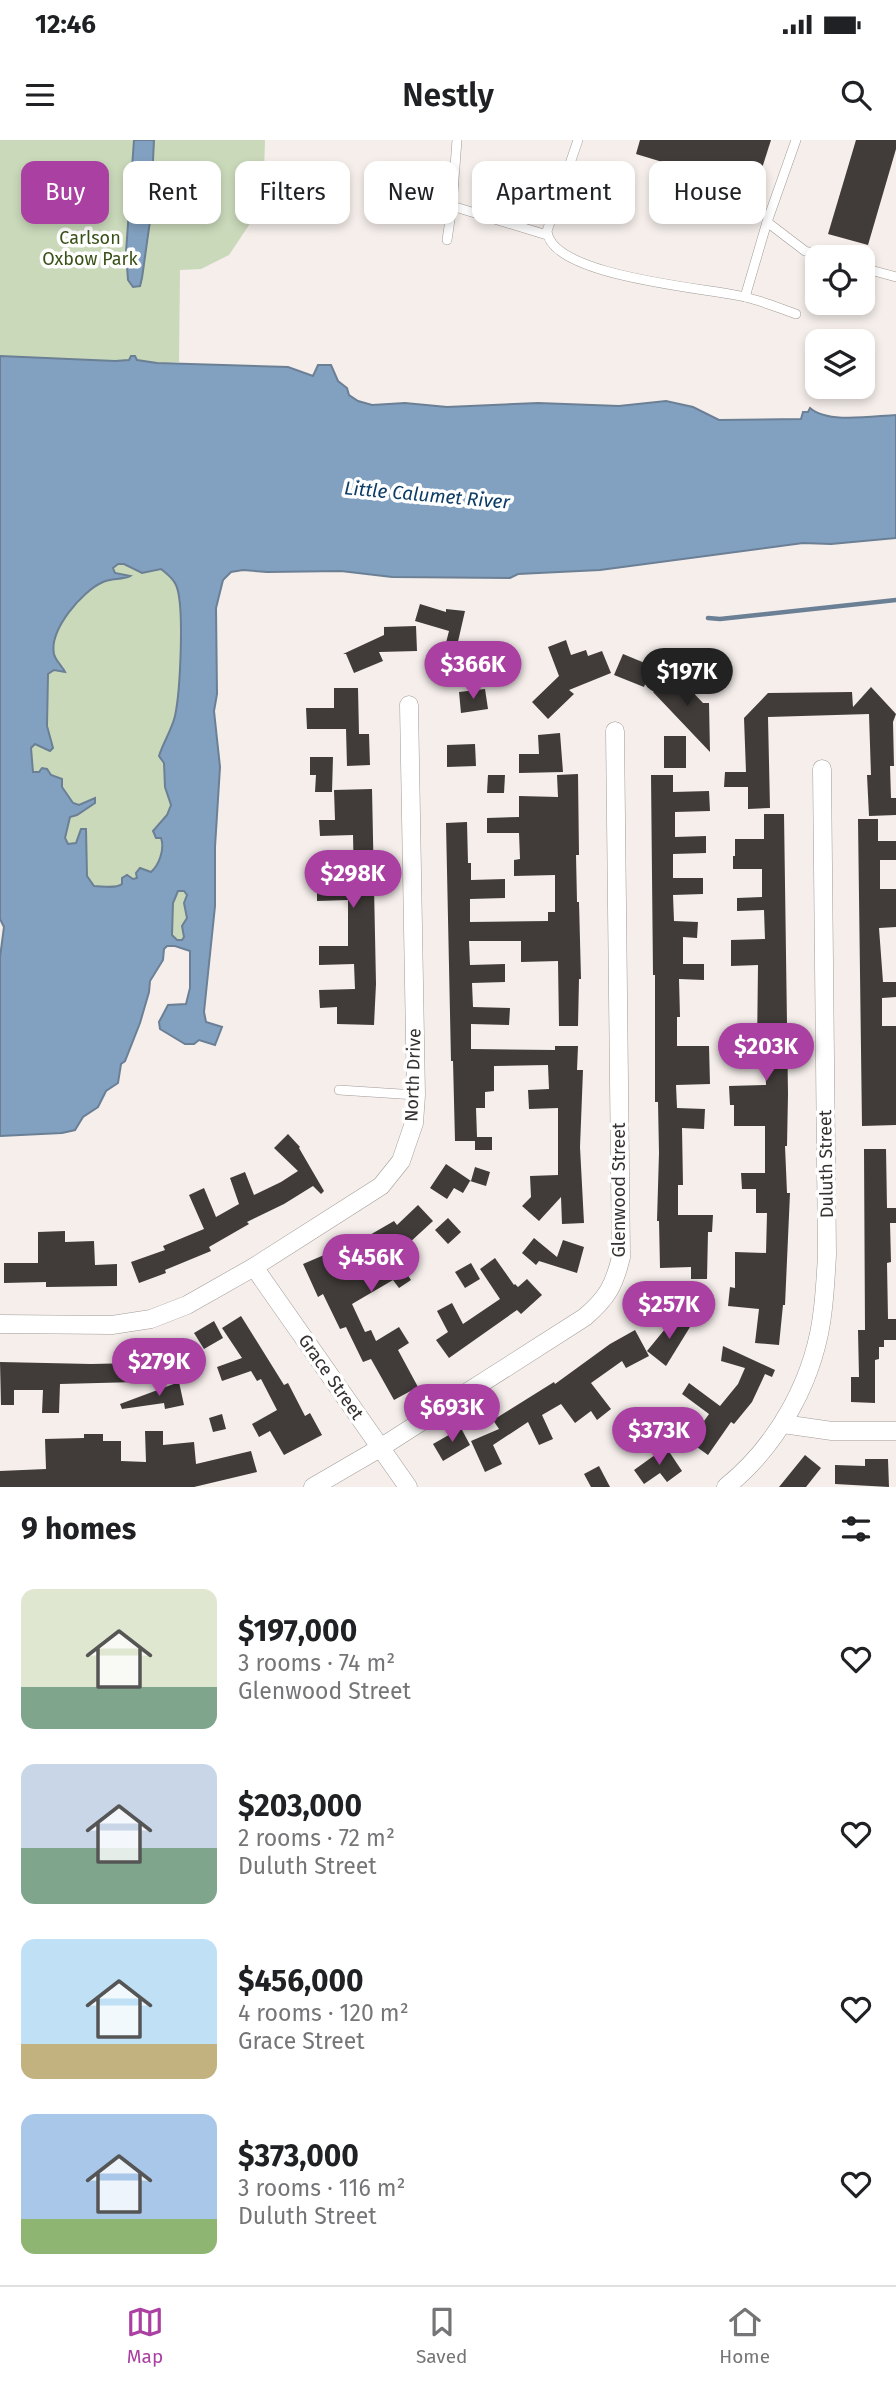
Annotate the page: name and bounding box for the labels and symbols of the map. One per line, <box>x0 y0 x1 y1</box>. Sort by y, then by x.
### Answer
park label: Carlson Oxbow Park <box>42 227 138 270</box>
water label: Little Calumet River <box>343 476 511 514</box>
pin: $366K <box>424 642 522 701</box>
pin: $197K <box>638 648 736 708</box>
pin: $298K <box>304 850 402 910</box>
pin: $203K <box>717 1024 815 1083</box>
street label: North Drive <box>400 1028 426 1122</box>
street label: Duluth Street <box>814 1109 838 1218</box>
street label: Glenwood Street <box>608 1122 630 1258</box>
pin: $456K <box>322 1234 420 1294</box>
pin: $257K <box>620 1282 718 1341</box>
street label: Grace Street <box>294 1330 369 1424</box>
pin: $279K <box>110 1338 208 1398</box>
pin: $693K <box>403 1384 501 1444</box>
pin: $373K <box>610 1408 708 1467</box>

